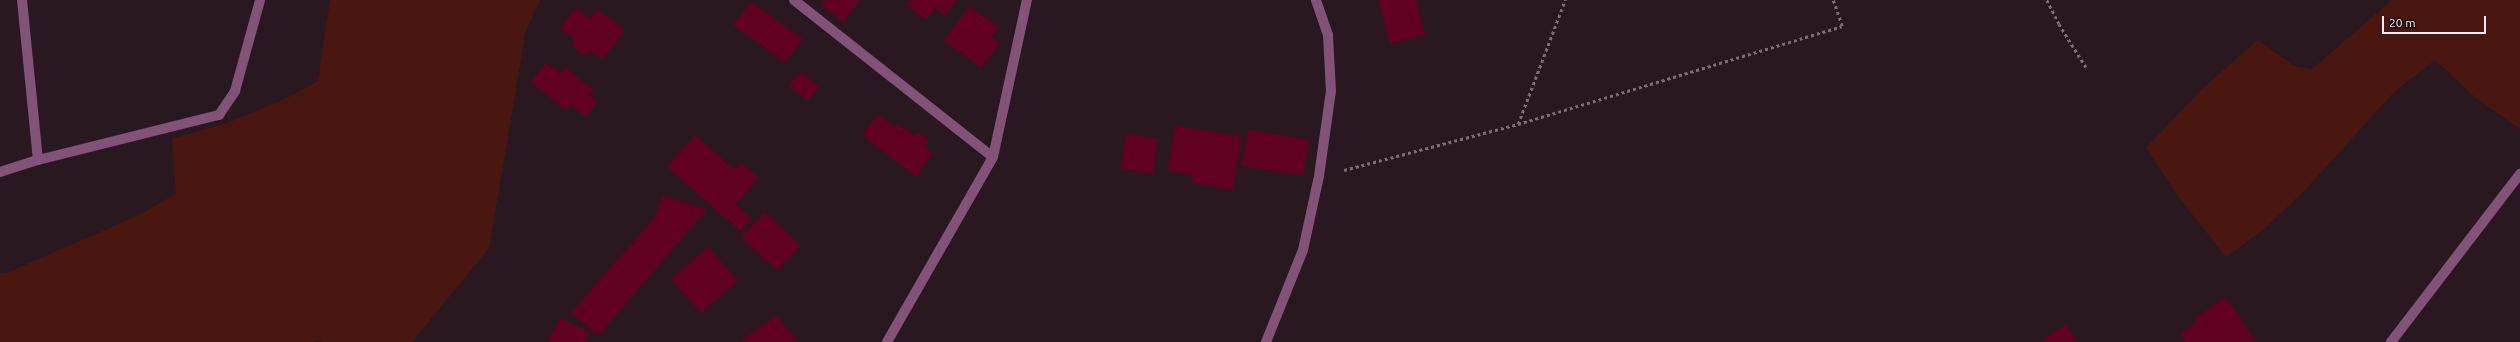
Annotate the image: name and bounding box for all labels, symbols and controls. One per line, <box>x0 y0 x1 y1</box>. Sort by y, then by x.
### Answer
scale bar <box>2384 8 2488 34</box>
text: 20 m <box>2389 16 2416 29</box>

